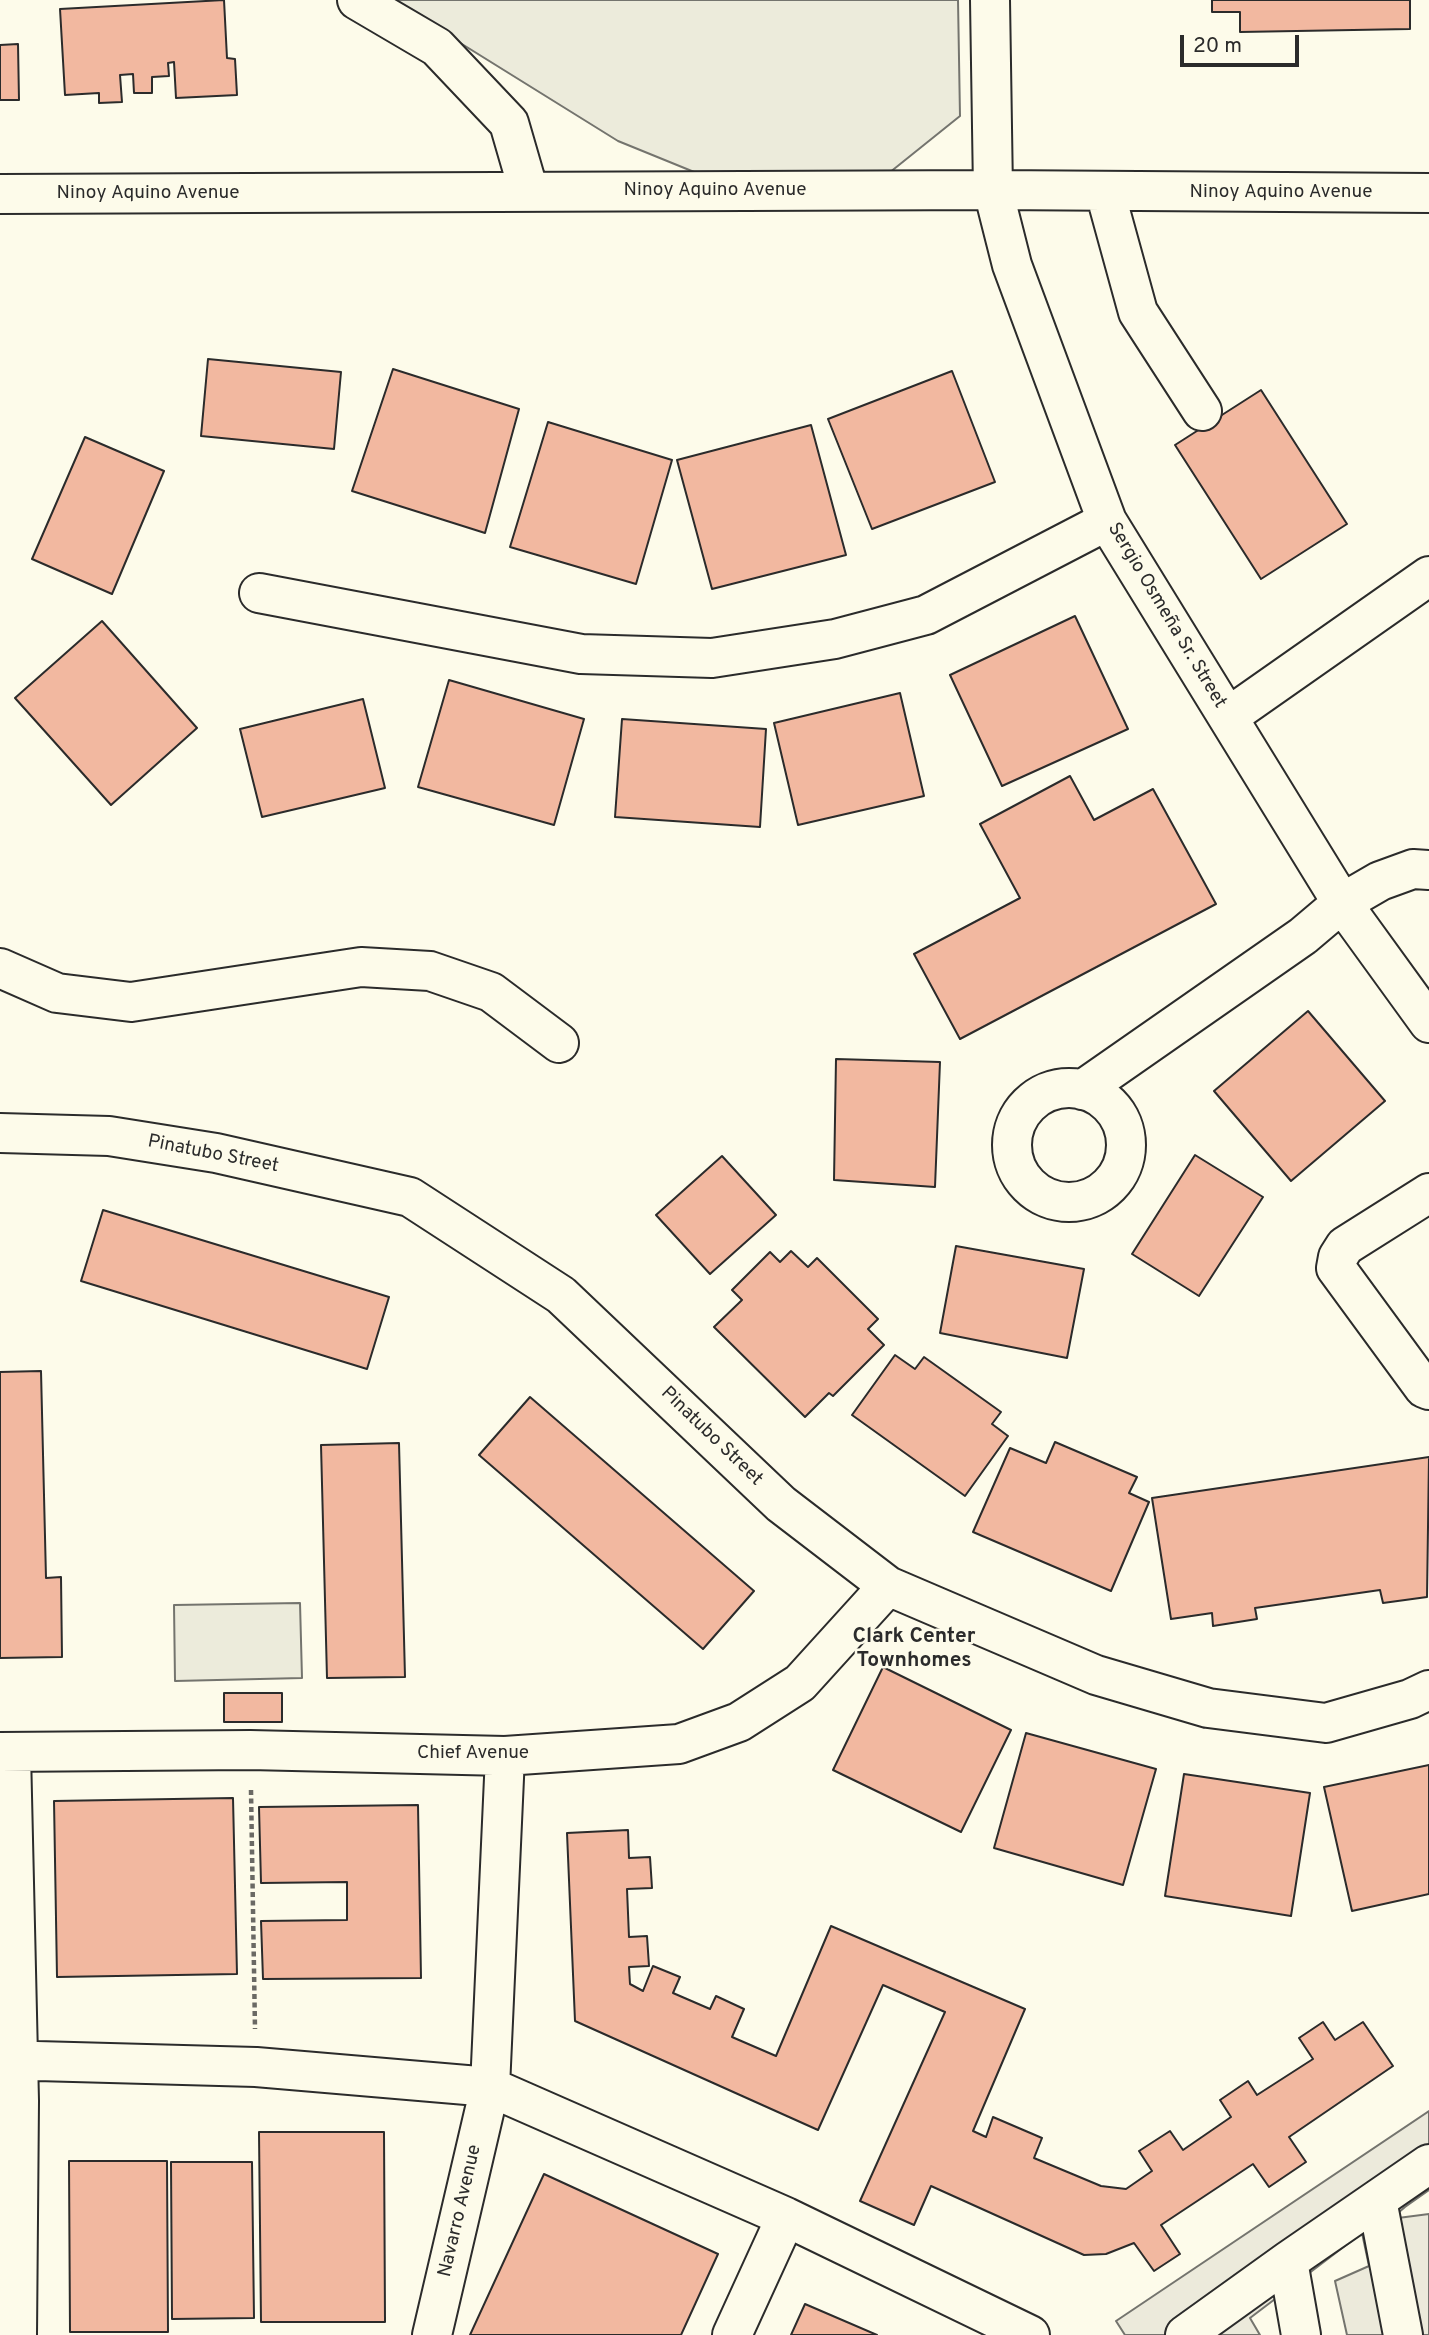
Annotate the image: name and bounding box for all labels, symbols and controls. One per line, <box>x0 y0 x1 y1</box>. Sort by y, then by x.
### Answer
scale bar <box>1184 21 1303 65</box>
text: 20 m <box>1193 33 1242 60</box>
street label: Ninoy Aquino Avenue <box>624 180 806 202</box>
street label: Ninoy Aquino Avenue <box>1190 182 1372 204</box>
street label: Ninoy Aquino Avenue <box>57 183 239 205</box>
street label: Sergio Osmeña Sr. Street <box>1102 519 1230 713</box>
street label: Pinatubo Street <box>146 1131 280 1179</box>
street label: Pinatubo Street <box>655 1383 767 1491</box>
district label: Clark Center Townhomes <box>853 1625 975 1675</box>
street label: Chief Avenue <box>417 1743 529 1765</box>
street label: Navarro Avenue <box>435 2143 487 2279</box>

